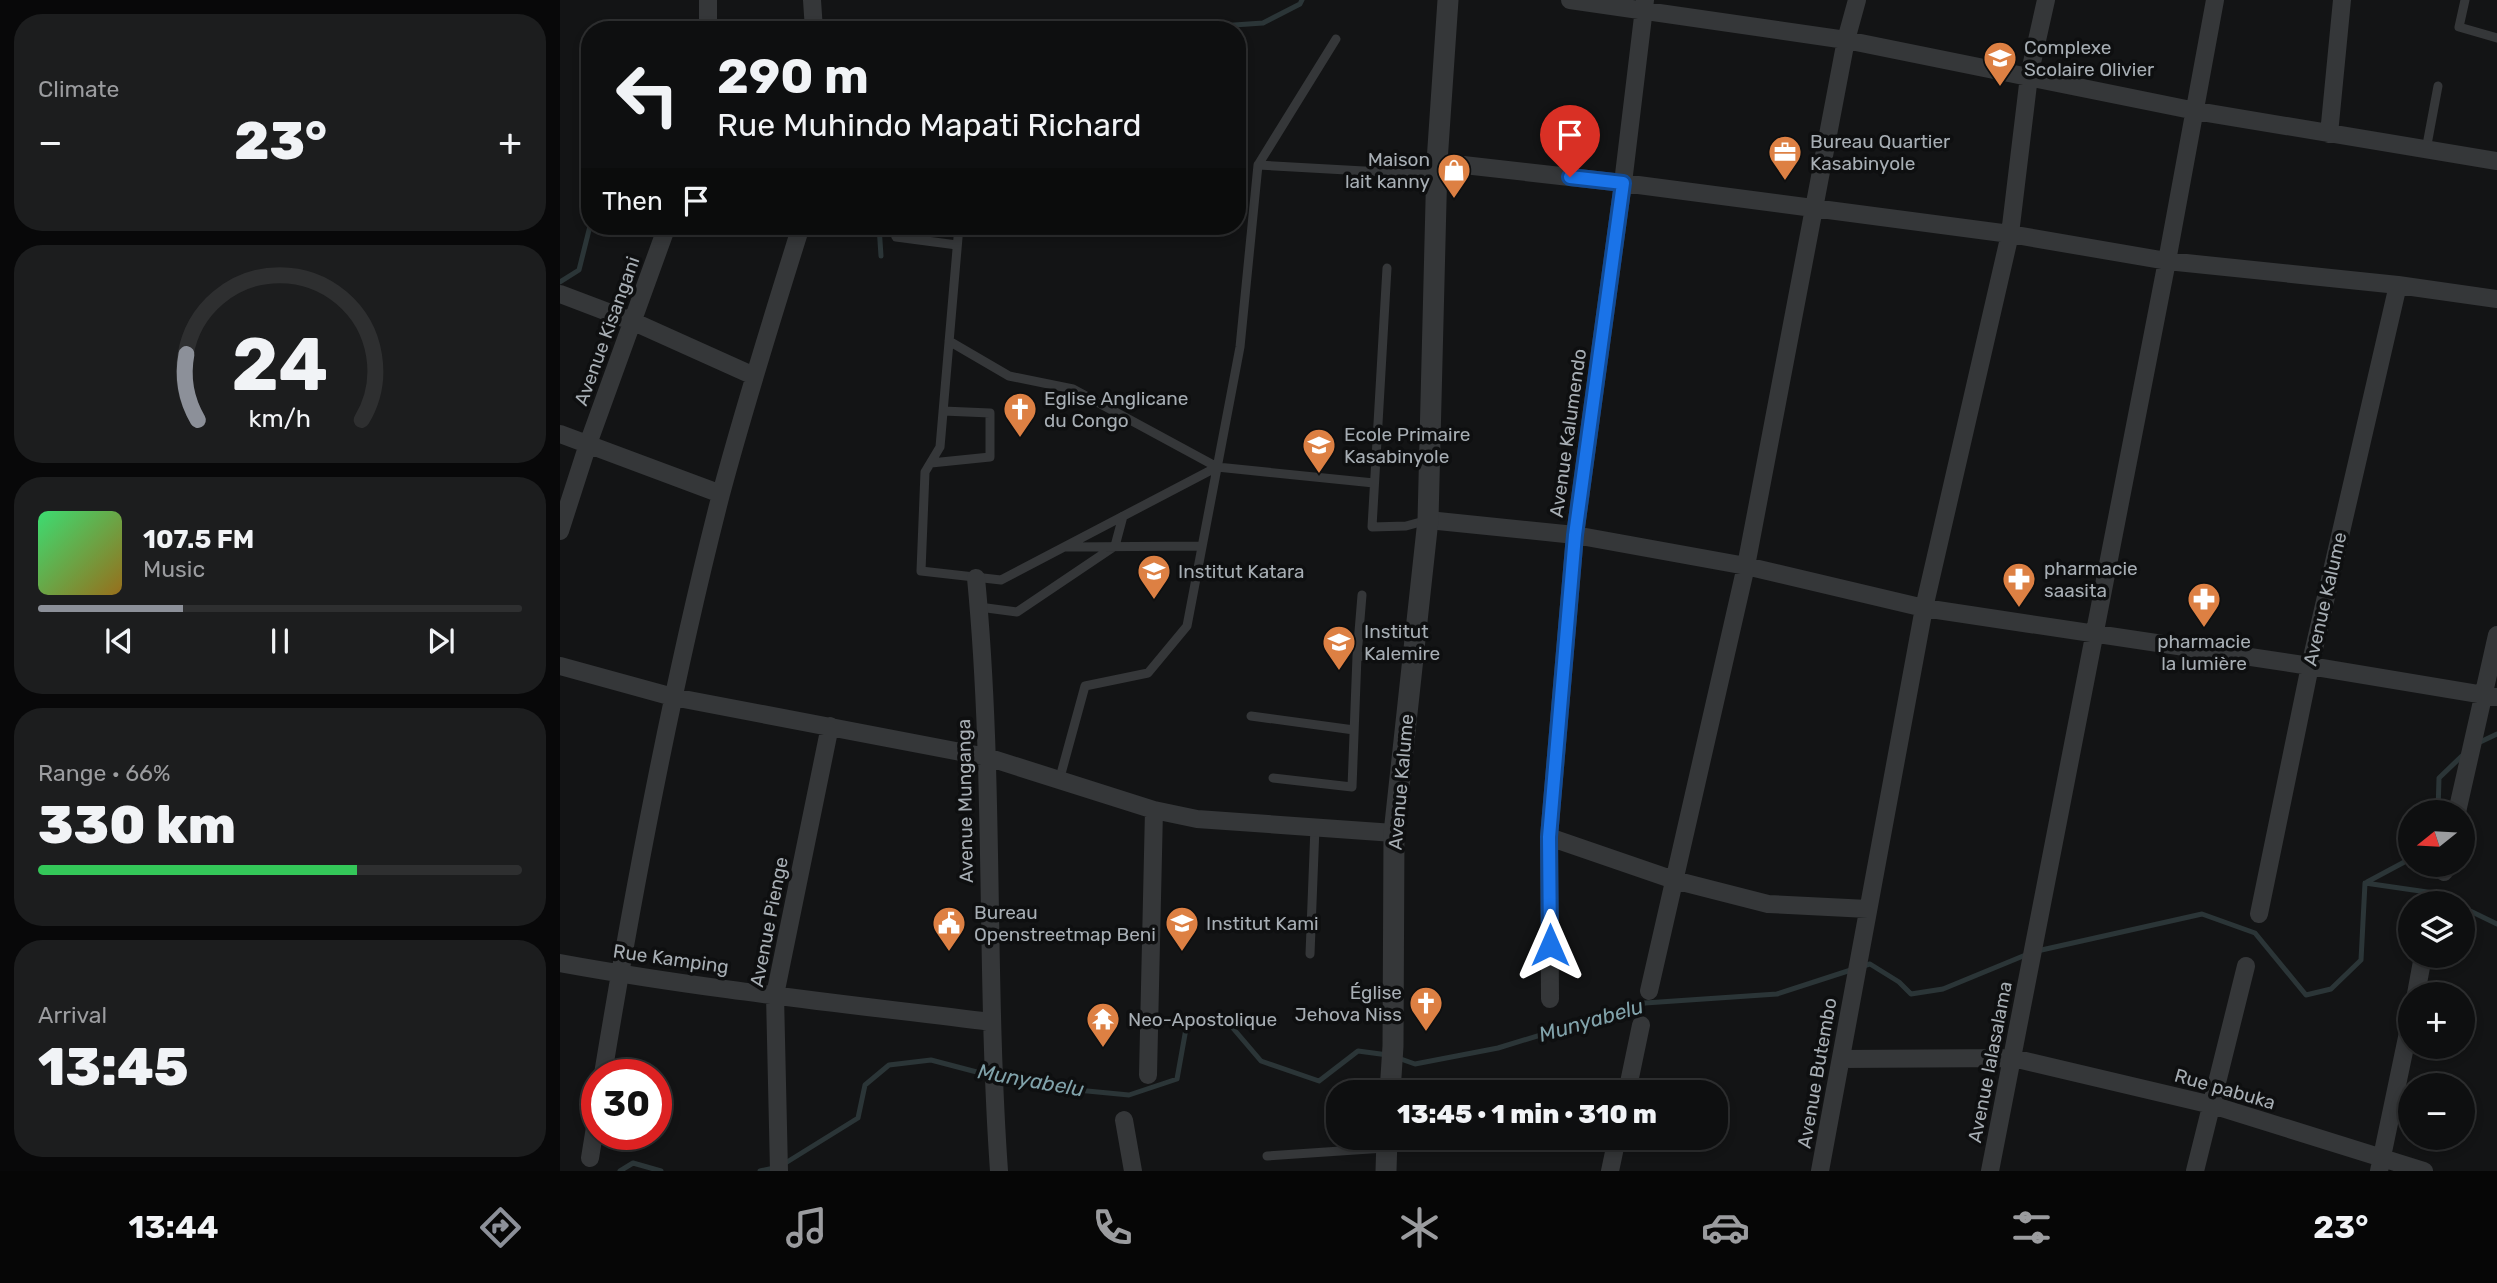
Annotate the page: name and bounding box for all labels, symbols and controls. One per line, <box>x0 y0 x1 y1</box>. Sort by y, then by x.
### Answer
place label: Complexe Scolaire Olivier <box>2024 36 2155 81</box>
school or university icon: Complexe Scolaire Olivier <box>1981 39 2019 88</box>
text: 290 m <box>717 47 869 105</box>
icon: left <box>602 49 693 140</box>
text: Climate <box>38 75 119 103</box>
pin <box>1540 105 1600 177</box>
text: Rue Muhindo Mapati Richard <box>717 106 1142 144</box>
text: 23° <box>234 110 327 172</box>
icon: arrive <box>1551 116 1589 154</box>
text: − <box>38 119 63 165</box>
text: + <box>498 119 522 165</box>
place label: Bureau Quartier Kasabinyole <box>1810 130 1951 175</box>
office icon: Bureau Quartier Kasabinyole <box>1766 133 1804 182</box>
place label: Maison lait kanny <box>1345 148 1430 193</box>
shop icon: Maison lait kanny <box>1435 151 1473 200</box>
icon: arrive <box>677 182 715 220</box>
text: Then <box>602 186 663 217</box>
street label: Avenue Kisangani <box>569 253 645 409</box>
text: 24 <box>232 323 328 409</box>
street label: Avenue Kalumendo <box>1545 347 1591 519</box>
place label: Eglise Anglicane du Congo <box>1044 387 1188 432</box>
church icon: Eglise Anglicane du Congo <box>1001 390 1039 439</box>
text: km/h <box>249 404 311 433</box>
place label: Ecole Primaire Kasabinyole <box>1344 423 1470 468</box>
school or university icon: Ecole Primaire Kasabinyole <box>1300 426 1338 475</box>
text: 107.5 FM <box>143 524 254 555</box>
street label: Avenue Kalume <box>2298 530 2352 668</box>
school or university icon: Institut Katara <box>1135 552 1173 601</box>
text: Music <box>143 555 205 583</box>
place label: pharmacie saasita <box>2044 557 2138 602</box>
place label: Institut Katara <box>1178 560 1305 583</box>
pharmacy icon: pharmacie saasita <box>2000 560 2038 609</box>
pharmacy icon: pharmacie la lumière <box>2185 580 2223 629</box>
place label: Institut Kalemire <box>1364 620 1440 665</box>
icon: previous <box>100 622 138 660</box>
icon: pause <box>261 622 299 660</box>
icon: next <box>422 622 460 660</box>
school or university icon: Institut Kalemire <box>1320 623 1358 672</box>
place label: pharmacie la lumière <box>2157 630 2251 675</box>
street label: Avenue Kalume <box>1384 713 1418 851</box>
street label: Avenue Munganga <box>952 719 978 883</box>
text: Range · 66% <box>38 759 170 787</box>
text: 330 km <box>38 794 236 856</box>
north arrow <box>2398 800 2474 877</box>
map controls <box>2398 800 2475 1150</box>
street label: Avenue Pienge <box>745 855 793 989</box>
button: layers <box>2398 891 2475 968</box>
place label: Bureau Openstreetmap Beni <box>974 901 1156 946</box>
public building icon: Bureau Openstreetmap Beni <box>930 904 968 953</box>
school or university icon: Institut Kami <box>1163 904 1201 953</box>
position arrow <box>1513 908 1587 982</box>
place label: Institut Kami <box>1206 912 1319 935</box>
street label: Rue Kamping <box>612 939 730 979</box>
street label: Avenue lalasalama <box>1963 979 2017 1145</box>
place label: Église Jehova Niss <box>1295 981 1402 1026</box>
button: + <box>2398 982 2475 1059</box>
church icon: Église Jehova Niss <box>1407 984 1445 1033</box>
water label: Munyabelu <box>1536 993 1646 1047</box>
street label: Avenue Butembo <box>1792 996 1842 1150</box>
temple icon: Neo-Apostolique <box>1084 1000 1122 1049</box>
text: Arrival <box>38 1001 107 1029</box>
place label: Neo-Apostolique <box>1128 1008 1277 1031</box>
text: 13:45 <box>38 1036 189 1098</box>
water label: Munyabelu <box>976 1058 1086 1102</box>
speed limit sign: 30 <box>581 1059 672 1150</box>
street label: Rue pabuka <box>2172 1064 2278 1114</box>
button: − <box>2398 1073 2475 1150</box>
text: 13:45 · 1 min · 310 m <box>1397 1099 1657 1130</box>
icon: directions <box>476 1203 525 1252</box>
icon: music <box>782 1203 831 1252</box>
icon: phone <box>1088 1203 1137 1252</box>
icon: climate <box>1395 1203 1444 1252</box>
icon: car <box>1701 1203 1750 1252</box>
icon: filters <box>2007 1203 2056 1252</box>
text: 13:44 <box>129 1208 219 1246</box>
text: 23° <box>2313 1208 2368 1246</box>

